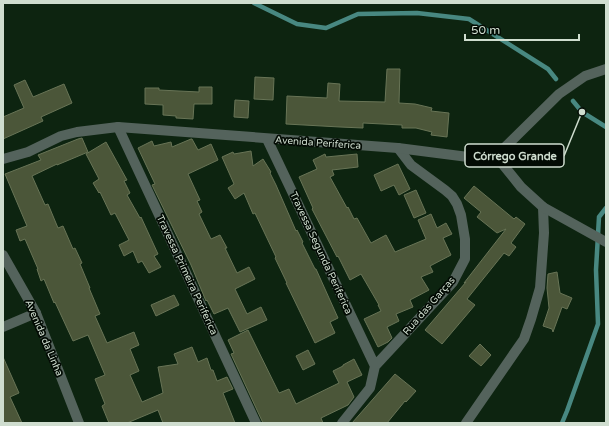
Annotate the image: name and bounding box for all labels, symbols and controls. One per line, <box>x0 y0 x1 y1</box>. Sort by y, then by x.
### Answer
scale bar <box>465 16 579 42</box>
text: 50 m <box>471 23 500 37</box>
street label: Avenida Periferica <box>275 134 361 152</box>
callout: Córrego Grande <box>465 144 564 167</box>
text: Córrego Grande <box>473 150 558 164</box>
street label: Travessa Segunda Periferica <box>287 190 355 316</box>
street label: Travessa Primeira Periferica <box>154 213 220 337</box>
street label: Rua das Garças <box>400 274 458 338</box>
street label: Avenida da Linha <box>23 298 65 378</box>

